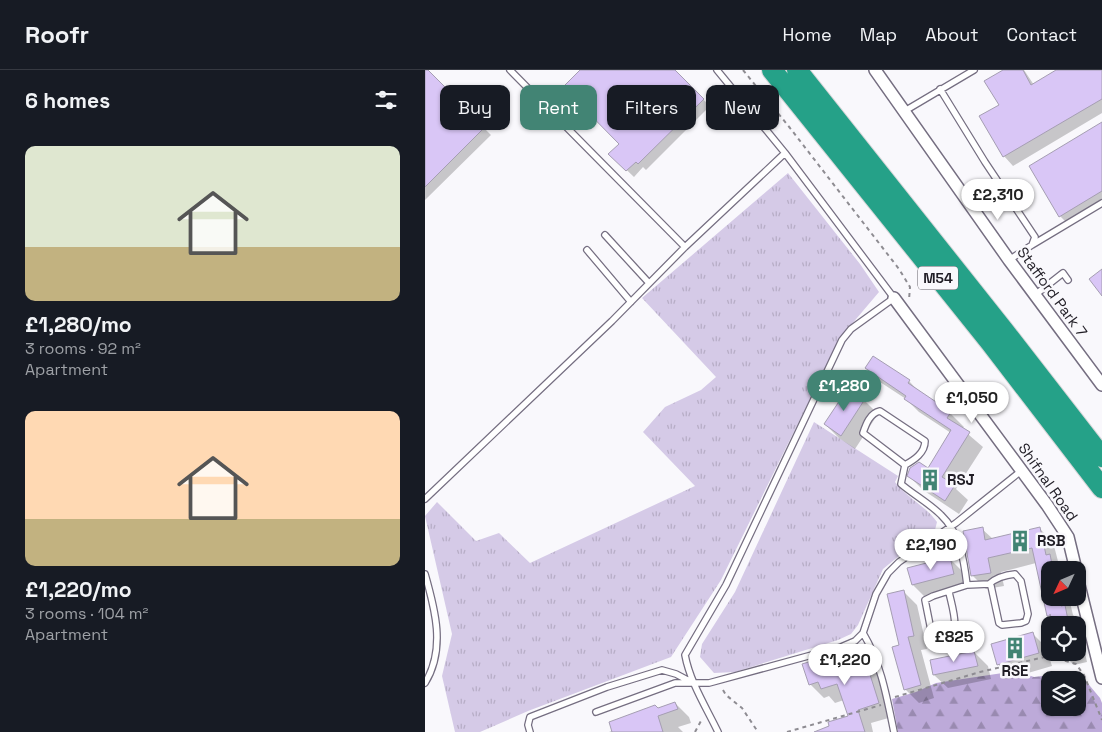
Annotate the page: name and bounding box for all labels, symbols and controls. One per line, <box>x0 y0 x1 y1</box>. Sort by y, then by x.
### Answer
text: Roofr <box>25 19 89 50</box>
text: Home <box>783 23 832 46</box>
text: Map <box>860 23 897 46</box>
text: About <box>925 23 979 46</box>
text: Contact <box>1007 23 1077 46</box>
chip: Buy <box>440 85 510 130</box>
chip: Rent <box>520 85 597 130</box>
chip: Filters <box>607 85 696 130</box>
chip: New <box>706 85 779 130</box>
icon: filters <box>372 86 400 114</box>
text: 6 homes <box>25 87 110 114</box>
icon: home <box>168 178 258 268</box>
pin: £2,310 <box>957 178 1039 221</box>
text: £2,310 <box>972 184 1024 205</box>
street label: Stafford Park 7 <box>1013 243 1092 341</box>
road number: M54 <box>918 267 958 290</box>
text: £1,280/mo <box>25 311 132 338</box>
text: 3 rooms · 92 m² <box>25 338 141 359</box>
text: Apartment <box>25 359 108 380</box>
pin: £1,280 <box>803 370 885 412</box>
text: £1,280 <box>818 375 870 396</box>
pin: £1,050 <box>931 382 1013 424</box>
text: £1,050 <box>946 387 998 408</box>
street label: Shifnal Road <box>1015 439 1082 524</box>
icon: home <box>168 443 258 533</box>
building icon: RSJ <box>917 467 943 493</box>
place label: RSJ <box>947 470 975 489</box>
pin: £2,190 <box>890 528 972 571</box>
building icon: RSB <box>1007 528 1033 554</box>
place label: RSB <box>1037 531 1066 550</box>
text: £2,190 <box>905 534 957 555</box>
north arrow <box>1041 561 1086 606</box>
map controls <box>1041 561 1086 716</box>
text: £1,220/mo <box>25 576 132 603</box>
text: 3 rooms · 104 m² <box>25 603 148 624</box>
button: locate <box>1041 616 1086 661</box>
pin: £825 <box>924 620 984 663</box>
text: Apartment <box>25 624 108 645</box>
text: £825 <box>935 626 973 647</box>
building icon: RSE <box>1002 635 1028 661</box>
pin: £1,220 <box>804 644 886 686</box>
text: £1,220 <box>819 649 871 670</box>
place label: RSE <box>1002 661 1028 680</box>
button: layers <box>1041 671 1086 716</box>

